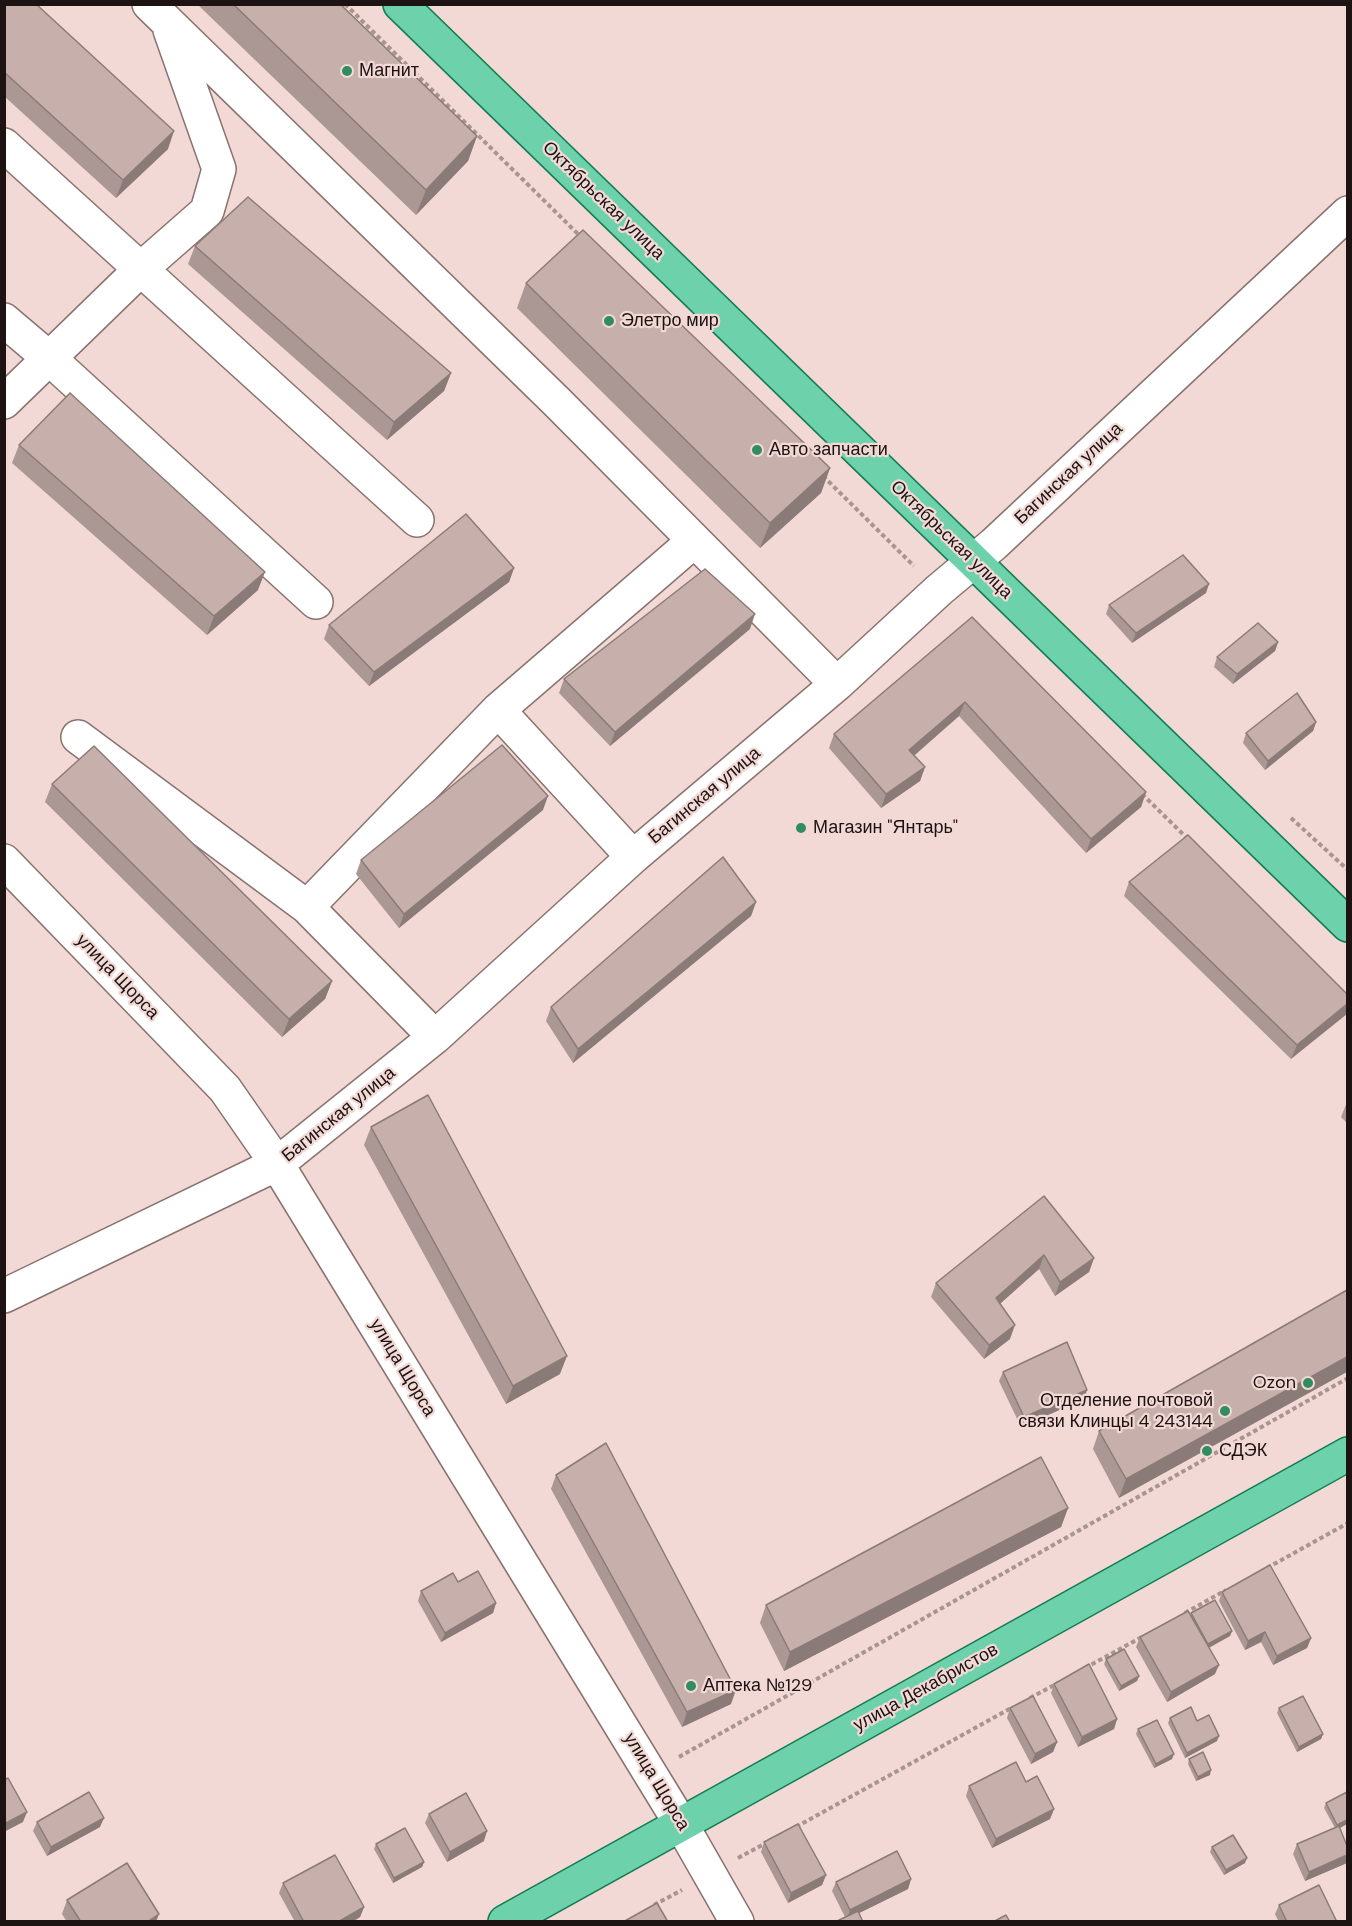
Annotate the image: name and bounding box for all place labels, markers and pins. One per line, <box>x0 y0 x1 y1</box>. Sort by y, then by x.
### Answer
place label: Магнит <box>359 60 419 82</box>
marker: Магнит <box>340 64 354 78</box>
place label: Элетро мир <box>621 310 719 332</box>
marker: Элетро мир <box>602 314 616 328</box>
place label: Авто запчасти <box>769 439 888 461</box>
marker: Авто запчасти <box>750 443 764 457</box>
place label: Магазин "Янтарь" <box>813 817 958 839</box>
marker: Магазин "Янтарь" <box>794 821 808 835</box>
place label: Ozon <box>1253 1372 1296 1394</box>
marker: Ozon <box>1301 1376 1315 1390</box>
place label: Отделение почтовой связи Клинцы 4 243144 <box>1018 1390 1213 1432</box>
marker: Отделение почтовой связи Клинцы 4 243144 <box>1218 1404 1232 1418</box>
place label: СДЭК <box>1219 1440 1267 1462</box>
marker: СДЭК <box>1200 1444 1214 1458</box>
place label: Аптека №129 <box>703 1675 812 1697</box>
marker: Аптека №129 <box>684 1679 698 1693</box>

